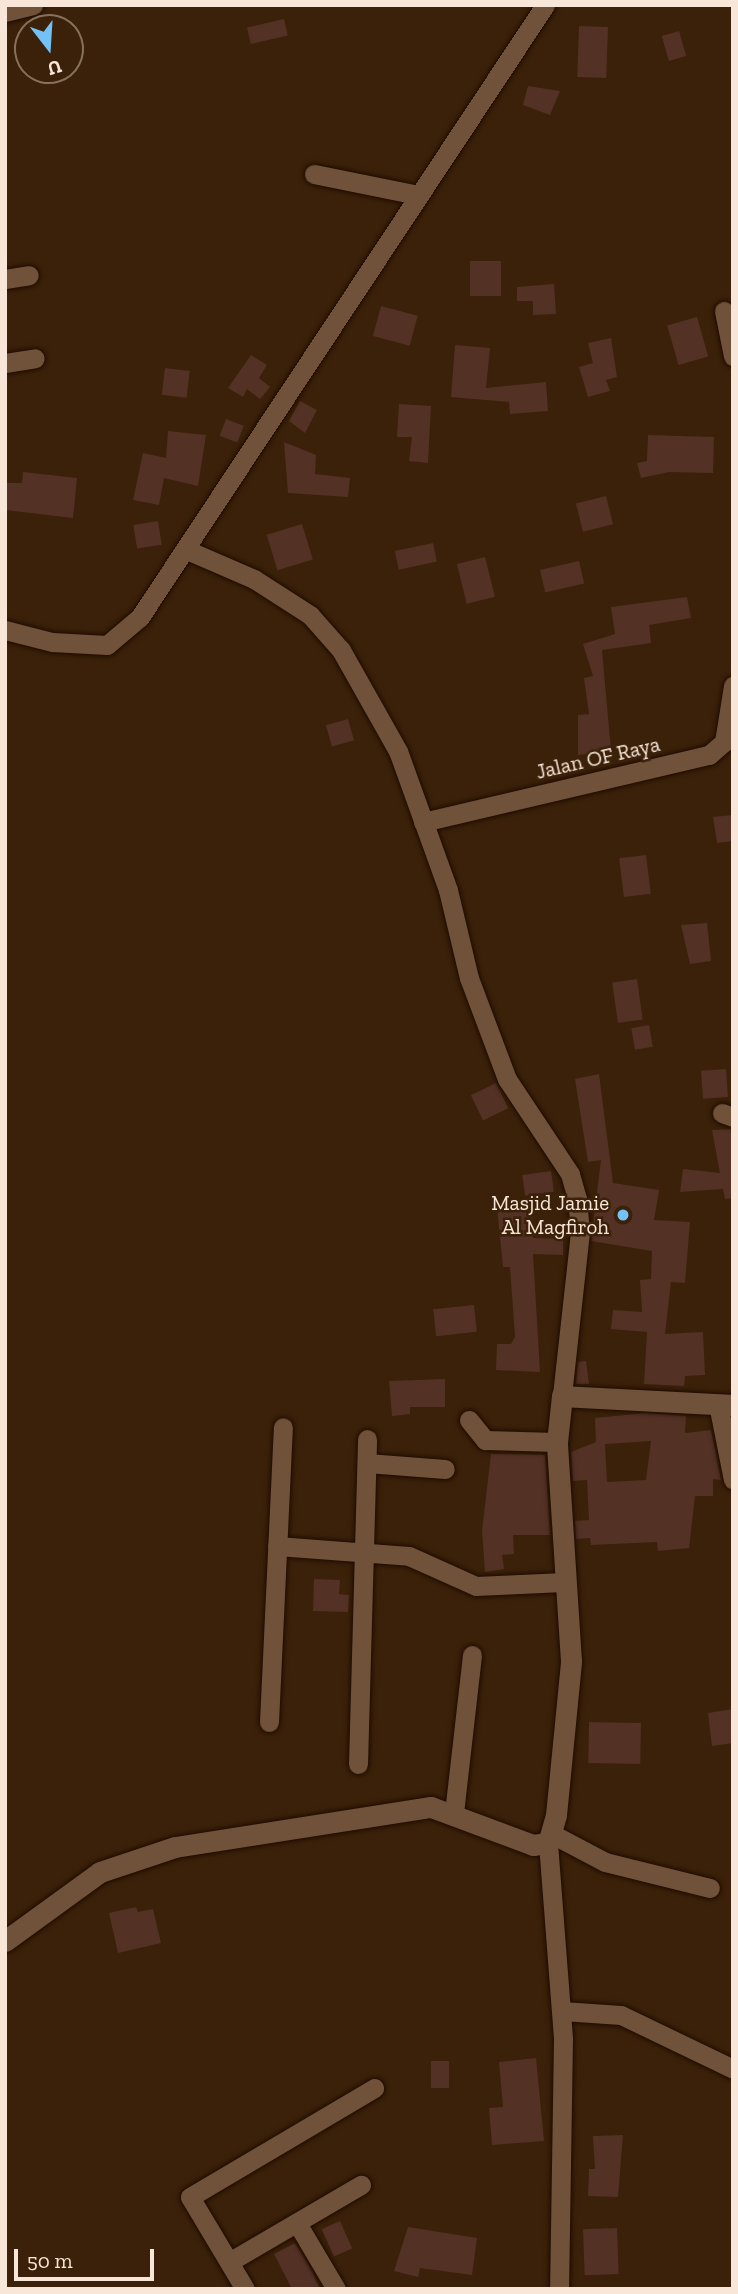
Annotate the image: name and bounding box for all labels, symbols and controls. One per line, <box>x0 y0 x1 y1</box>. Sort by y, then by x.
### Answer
north arrow <box>14 14 84 84</box>
text: U <box>45 55 65 81</box>
street label: Jalan OF Raya <box>533 731 663 785</box>
place label: Masjid Jamie Al Magfiroh <box>491 1190 609 1240</box>
marker: Masjid Jamie Al Magfiroh <box>615 1207 631 1223</box>
scale bar <box>18 2234 158 2278</box>
text: 50 m <box>27 2248 73 2273</box>

